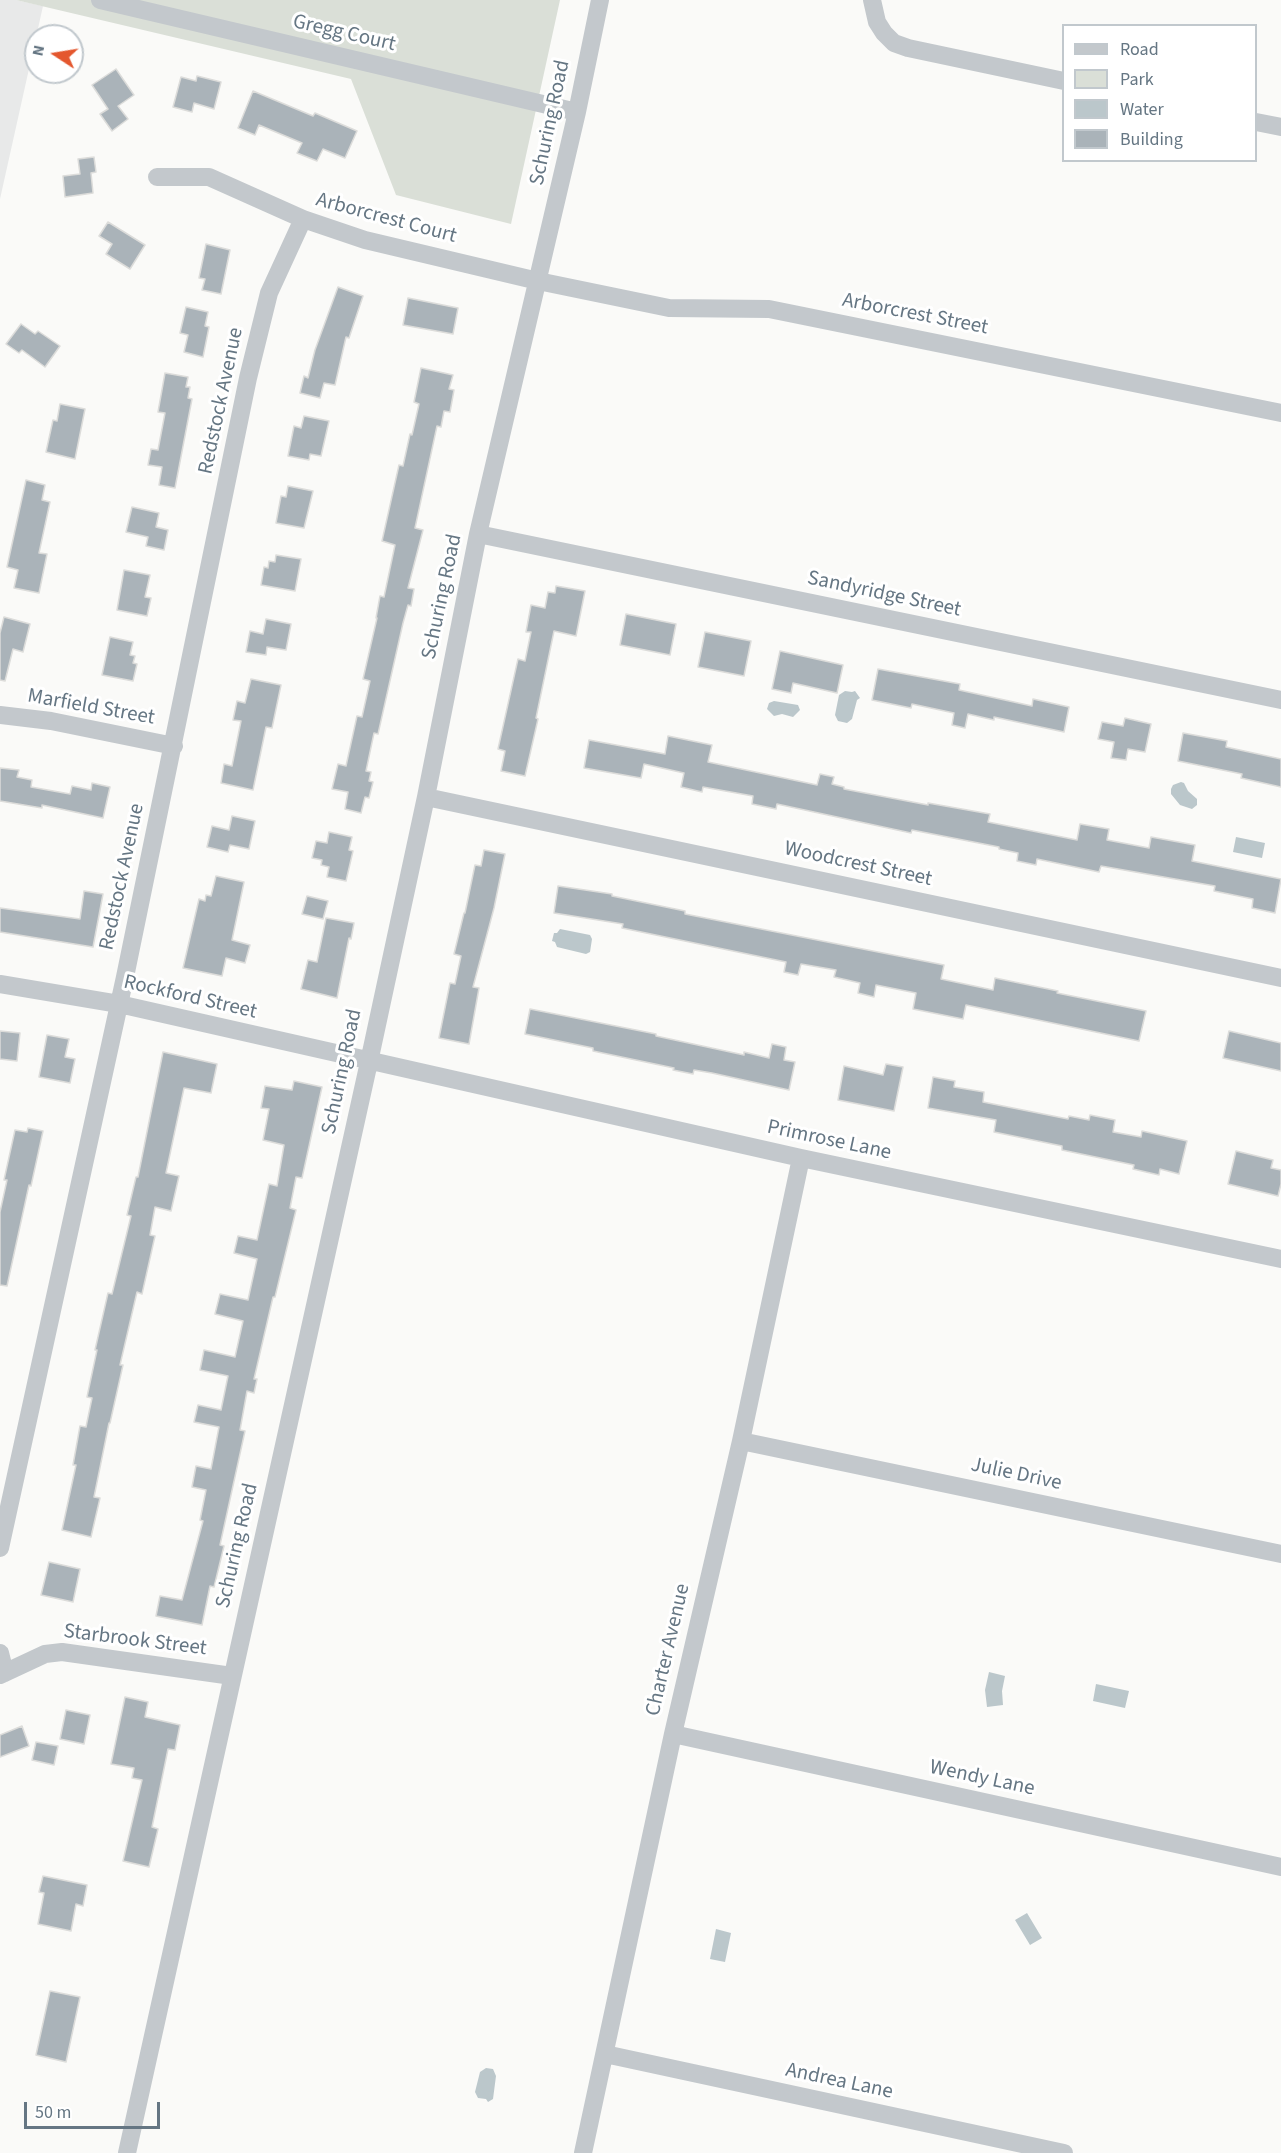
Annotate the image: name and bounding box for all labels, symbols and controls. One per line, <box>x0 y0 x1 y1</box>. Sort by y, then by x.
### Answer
street label: Gregg Court <box>290 10 398 58</box>
north arrow <box>24 24 84 84</box>
legend <box>1062 24 1257 162</box>
text: Road <box>1120 37 1159 62</box>
text: N <box>26 43 50 58</box>
street label: Schuring Road <box>525 58 577 188</box>
text: Park <box>1120 67 1154 92</box>
text: Water <box>1120 97 1164 122</box>
text: Building <box>1120 127 1183 152</box>
street label: Arborcrest Court <box>313 188 459 250</box>
street label: Arborcrest Street <box>840 289 990 341</box>
street label: Redstock Avenue <box>194 325 250 477</box>
street label: Schuring Road <box>417 532 469 662</box>
street label: Sandyridge Street <box>805 566 963 624</box>
street label: Marfield Street <box>25 684 157 732</box>
street label: Redstock Avenue <box>95 801 151 953</box>
street label: Woodcrest Street <box>782 837 934 893</box>
street label: Rockford Street <box>121 970 259 1026</box>
street label: Schuring Road <box>317 1007 369 1137</box>
street label: Primrose Lane <box>765 1116 893 1166</box>
street label: Julie Drive <box>968 1453 1064 1497</box>
street label: Schuring Road <box>211 1481 265 1611</box>
street label: Charter Avenue <box>642 1582 696 1718</box>
street label: Starbrook Street <box>62 1620 208 1662</box>
street label: Wendy Lane <box>927 1756 1037 1802</box>
street label: Andrea Lane <box>783 2058 895 2106</box>
scale bar <box>27 2090 164 2128</box>
text: 50 m <box>35 2100 71 2125</box>

